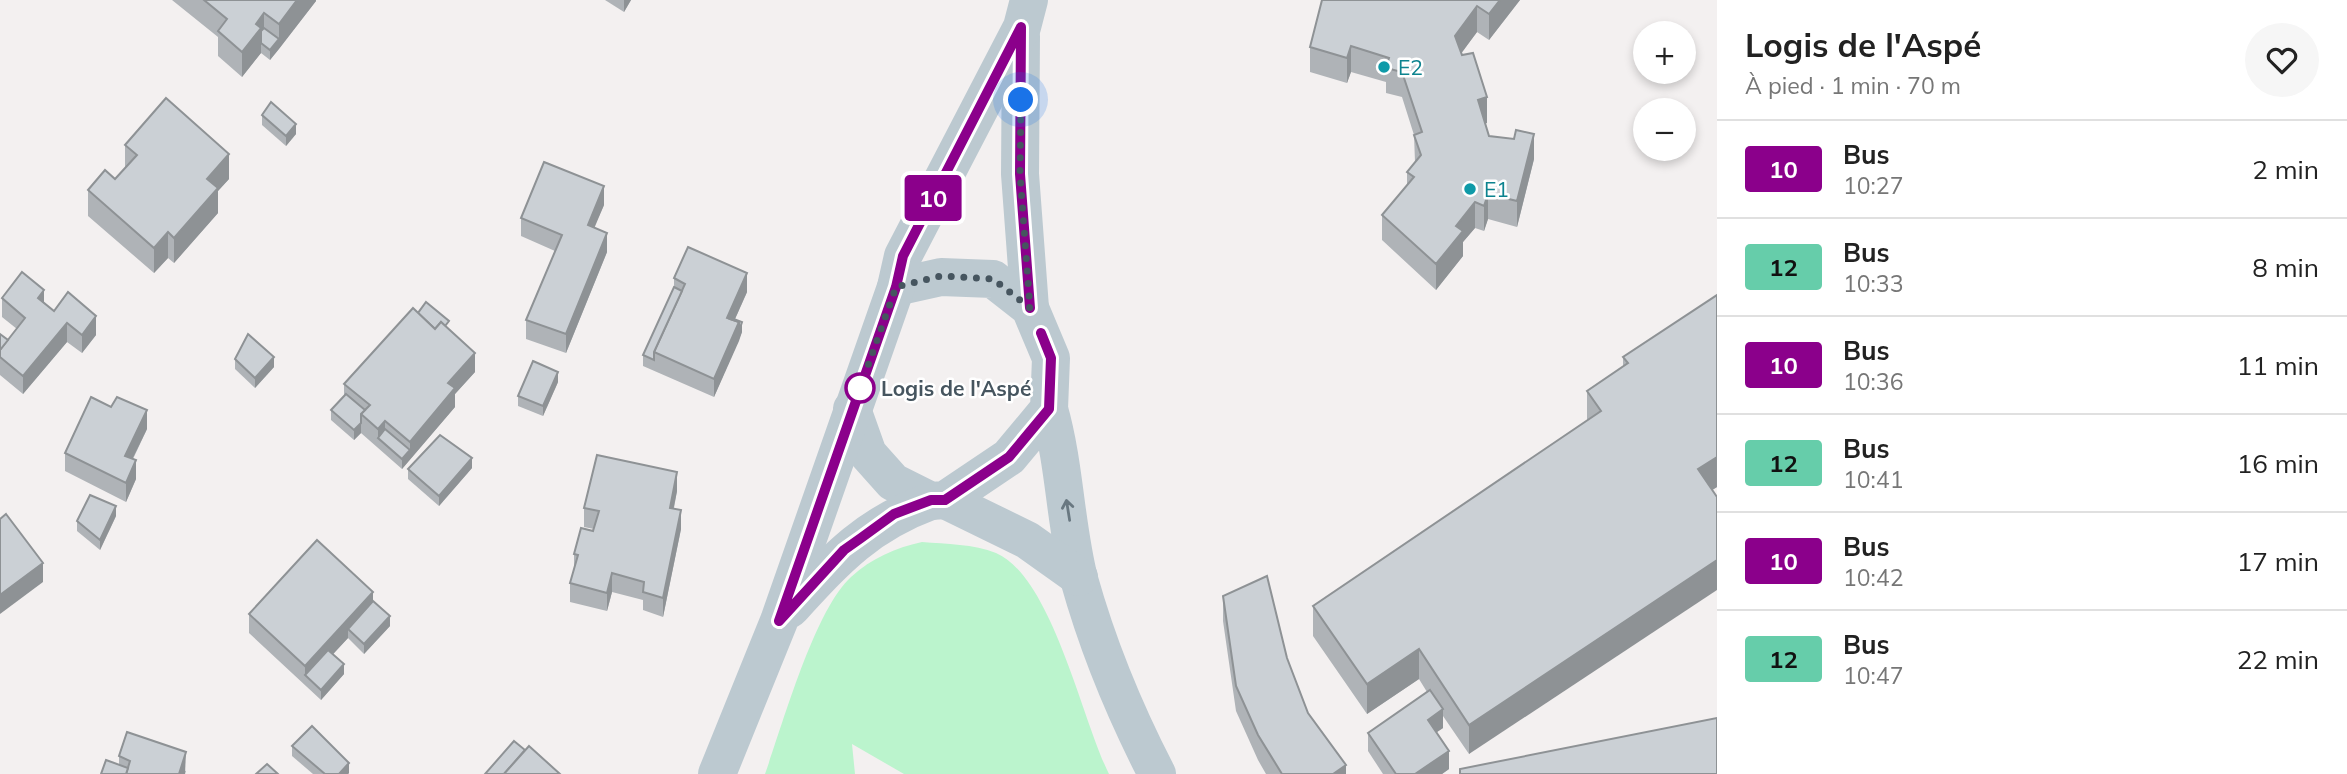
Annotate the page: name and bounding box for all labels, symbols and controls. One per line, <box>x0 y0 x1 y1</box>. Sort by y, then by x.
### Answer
map controls <box>1633 21 1696 161</box>
button: + <box>1633 21 1696 84</box>
button: heart <box>2245 23 2319 97</box>
text: Logis de l'Aspé <box>1745 24 1981 65</box>
place label: E2 <box>1398 54 1423 80</box>
marker: E2 <box>1376 59 1392 75</box>
text: À pied · 1 min · 70 m <box>1745 71 1961 100</box>
your location <box>1003 82 1038 117</box>
button: − <box>1633 98 1696 161</box>
text: Bus <box>1843 138 1889 171</box>
text: 2 min <box>2252 153 2319 186</box>
text: 10 <box>1769 154 1798 184</box>
text: 10:27 <box>1843 171 1903 200</box>
line badge: 10 <box>902 175 964 221</box>
place label: E1 <box>1484 176 1509 202</box>
marker: E1 <box>1462 181 1478 197</box>
text: 10 <box>919 183 947 213</box>
text: Bus <box>1843 236 1889 269</box>
text: 8 min <box>2252 251 2319 284</box>
text: 12 <box>1769 252 1798 282</box>
text: 10:33 <box>1843 269 1903 298</box>
text: Bus <box>1843 334 1889 367</box>
text: 11 min <box>2237 349 2319 382</box>
text: 10 <box>1769 350 1798 380</box>
text: 10:36 <box>1843 367 1903 396</box>
marker: Logis de l'Aspé <box>845 373 875 403</box>
place label: Logis de l'Aspé <box>881 375 1031 401</box>
text: Bus <box>1843 432 1889 465</box>
text: 16 min <box>2237 447 2319 480</box>
text: 12 <box>1769 448 1798 478</box>
text: 10:41 <box>1843 465 1903 494</box>
one-way arrow <box>1061 499 1074 522</box>
text: Bus <box>1843 530 1889 563</box>
text: 17 min <box>2237 545 2319 578</box>
text: 10 <box>1769 546 1798 576</box>
text: 10:42 <box>1843 563 1903 592</box>
text: Bus <box>1843 628 1889 661</box>
text: 22 min <box>2237 643 2319 676</box>
text: 12 <box>1769 644 1798 674</box>
text: 10:47 <box>1843 661 1903 690</box>

